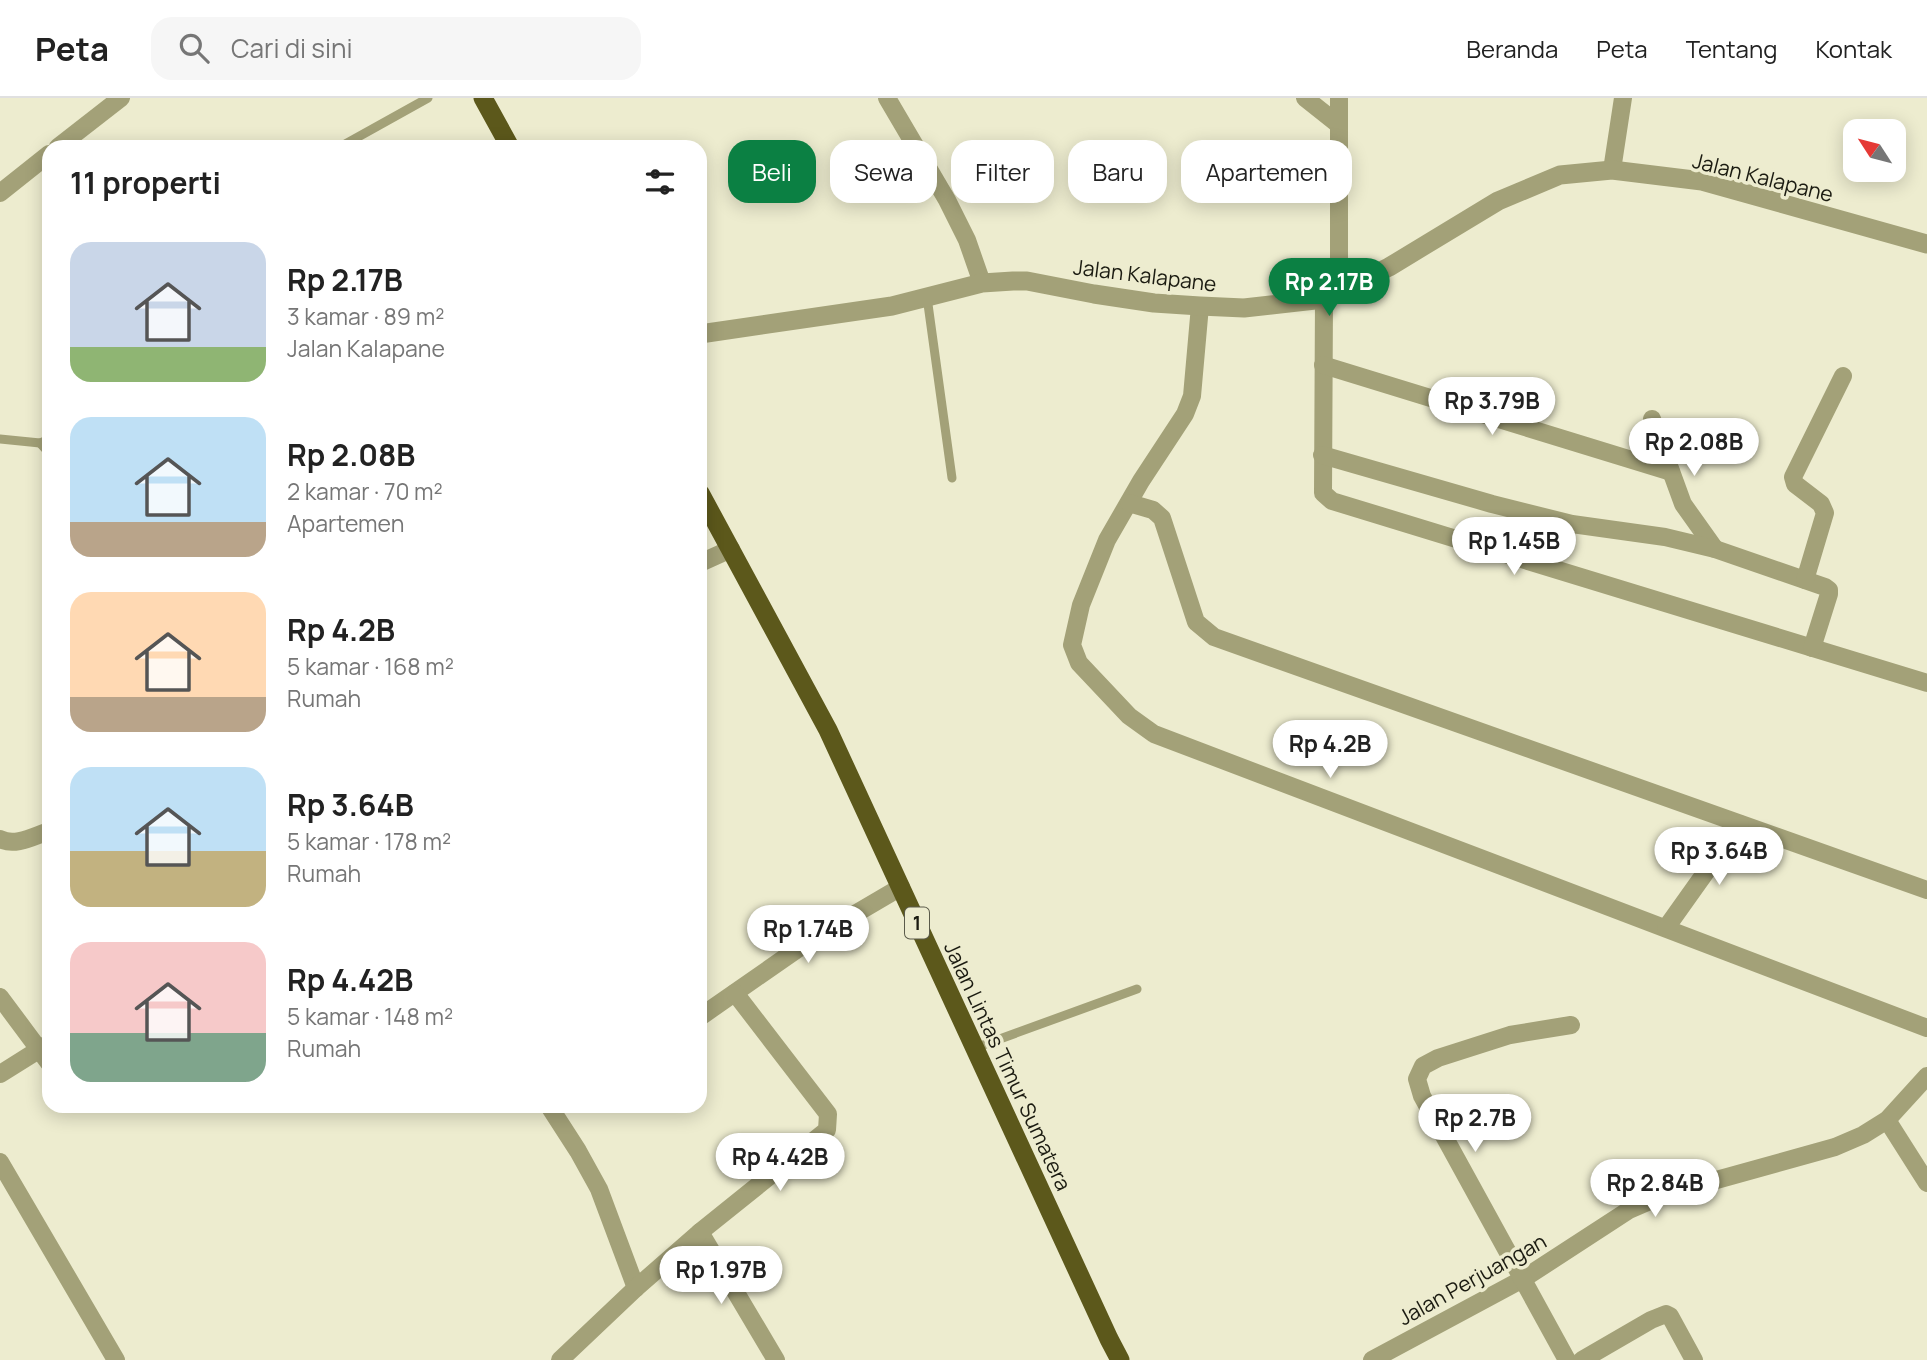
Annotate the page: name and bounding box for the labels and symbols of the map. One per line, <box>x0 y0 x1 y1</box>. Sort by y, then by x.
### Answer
north arrow <box>1843 119 1906 182</box>
street label: Jalan Kalapane <box>1690 146 1836 208</box>
street label: Jalan Kalapane <box>1072 252 1218 298</box>
pin: Rp 2.17B <box>1257 258 1401 318</box>
pin: Rp 3.79B <box>1420 378 1564 437</box>
pin: Rp 2.08B <box>1622 418 1766 478</box>
pin: Rp 1.45B <box>1442 518 1586 577</box>
pin: Rp 4.2B <box>1265 720 1395 780</box>
pin: Rp 3.64B <box>1647 828 1791 887</box>
pin: Rp 1.74B <box>736 906 880 965</box>
road number: 1 <box>905 908 929 938</box>
street label: Jalan Lintas Timur Sumatera <box>938 937 1078 1195</box>
pin: Rp 2.7B <box>1410 1094 1540 1154</box>
pin: Rp 4.42B <box>708 1134 852 1193</box>
pin: Rp 2.84B <box>1583 1160 1727 1219</box>
street label: Jalan Perjuangan <box>1393 1227 1551 1331</box>
pin: Rp 1.97B <box>649 1246 793 1306</box>

